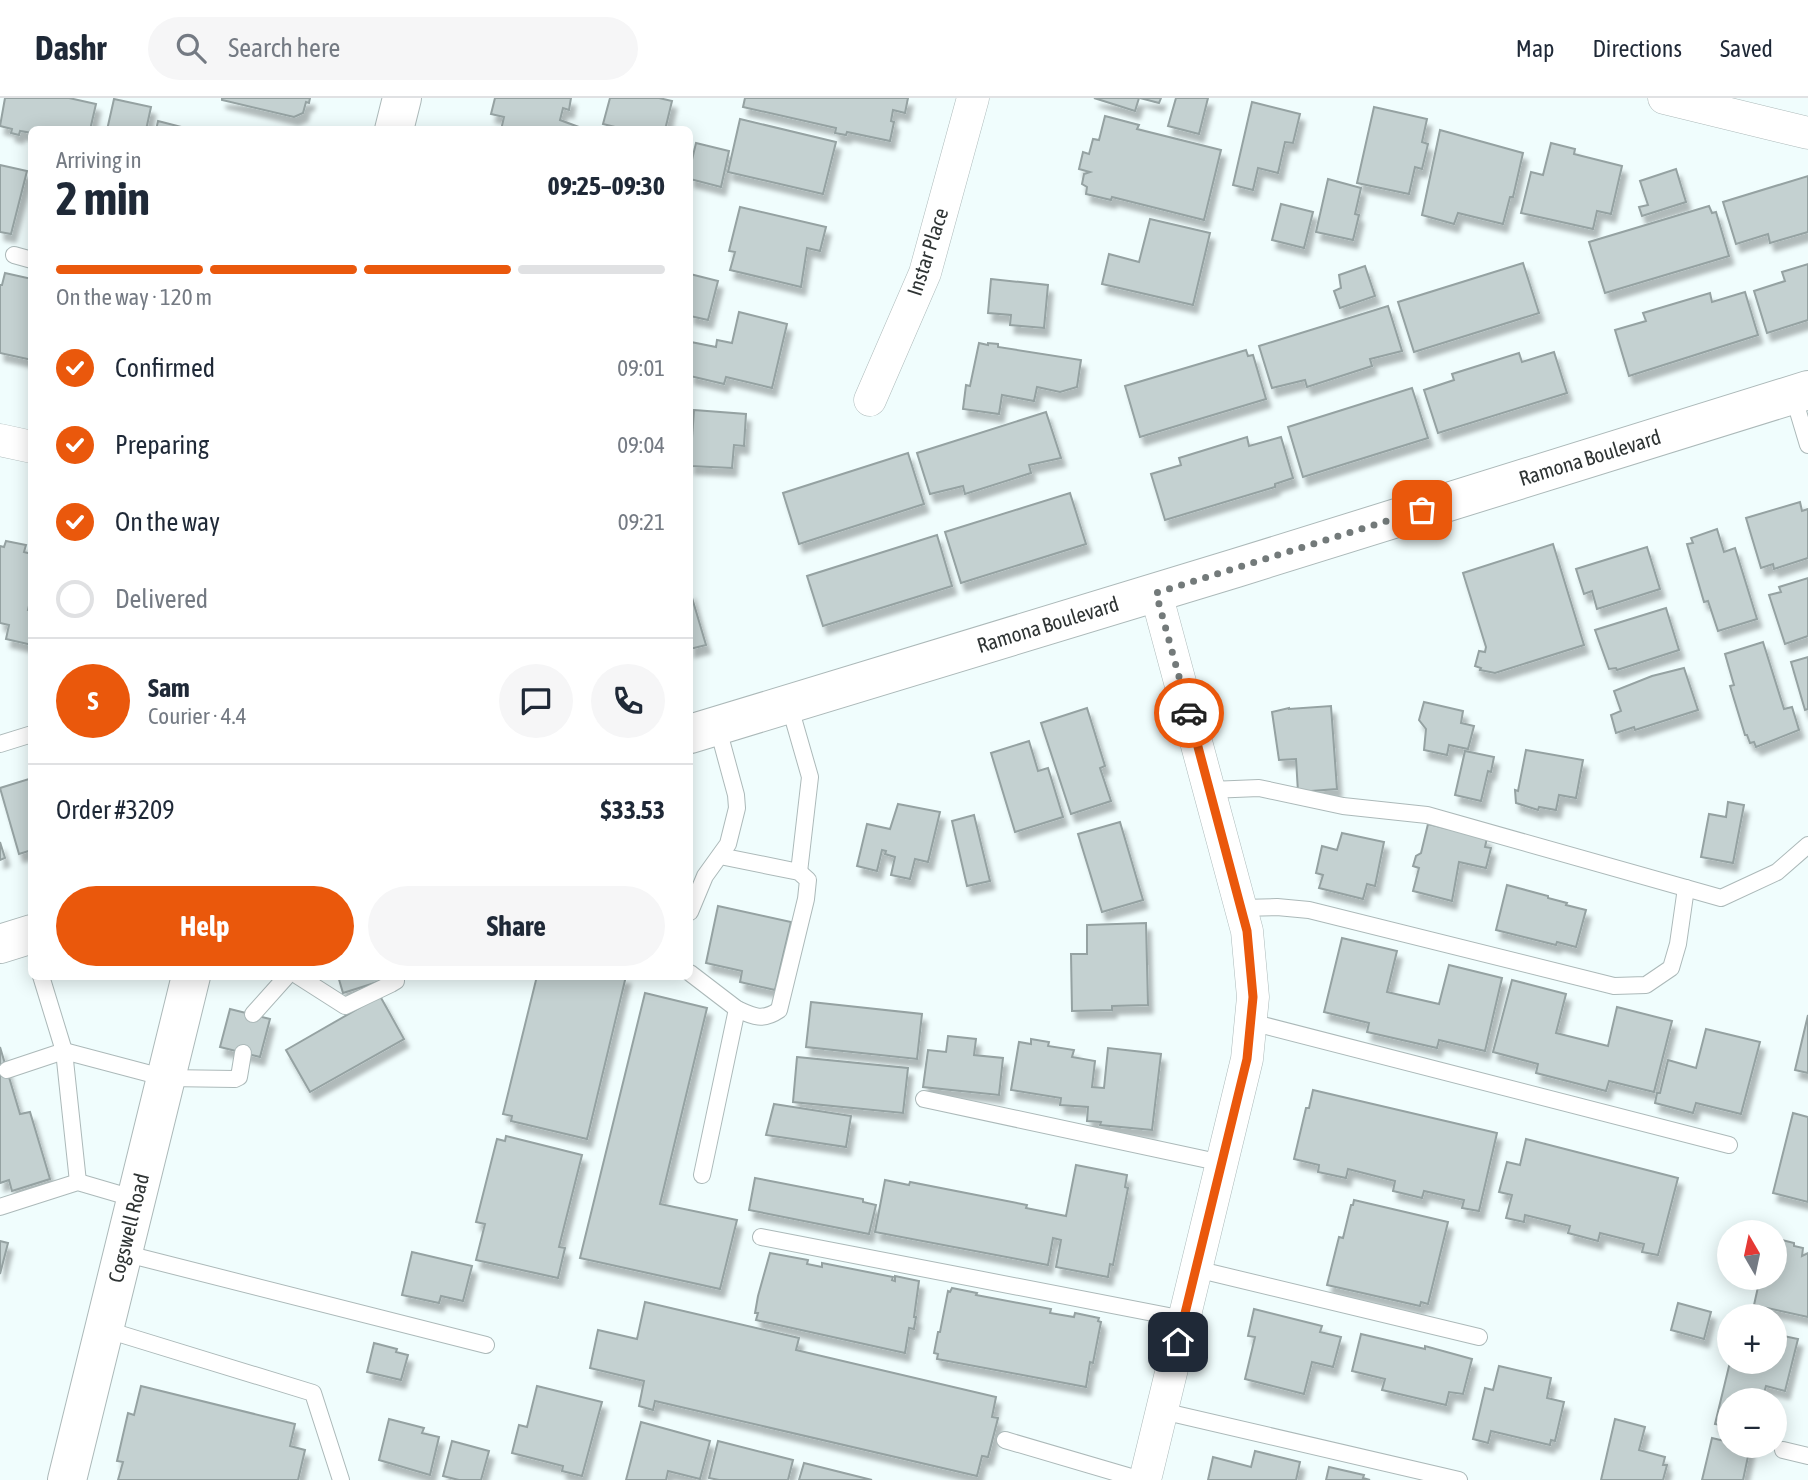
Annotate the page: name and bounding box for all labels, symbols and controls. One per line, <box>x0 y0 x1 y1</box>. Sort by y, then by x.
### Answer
search box <box>148 17 638 80</box>
text: Dashr <box>35 29 106 67</box>
icon: search <box>172 29 210 67</box>
text: Search here <box>228 33 340 63</box>
text: Map <box>1516 35 1554 62</box>
text: Directions <box>1592 35 1682 62</box>
text: Saved <box>1720 35 1773 62</box>
text: Arriving in <box>56 147 142 173</box>
text: 09:25–09:30 <box>548 171 665 201</box>
text: 2 min <box>56 172 150 225</box>
street label: Instar Place <box>902 205 952 299</box>
text: On the way · 120 m <box>56 284 212 310</box>
icon: check <box>56 349 94 387</box>
text: Confirmed <box>115 353 215 383</box>
text: 09:01 <box>617 355 665 381</box>
street label: Ramona Boulevard <box>1516 424 1664 490</box>
icon: check <box>56 426 94 464</box>
text: Preparing <box>115 430 209 460</box>
text: 09:04 <box>617 432 665 458</box>
pin <box>1392 480 1452 540</box>
icon: bag <box>1403 491 1441 529</box>
icon: check <box>56 503 94 541</box>
text: On the way <box>115 507 220 537</box>
text: 09:21 <box>618 509 665 535</box>
text: Delivered <box>115 584 208 614</box>
street label: Ramona Boulevard <box>974 591 1122 657</box>
button: chat <box>499 664 573 738</box>
button: phone <box>591 664 665 738</box>
text: Sam <box>148 673 190 703</box>
courier <box>1154 678 1224 748</box>
text: S <box>88 686 98 716</box>
icon: car <box>1170 694 1208 732</box>
text: Courier · 4.4 <box>148 703 247 729</box>
text: Order #3209 <box>56 795 175 825</box>
text: $33.53 <box>601 795 665 825</box>
button: Help <box>56 886 354 966</box>
button: Share <box>368 886 665 966</box>
street label: Cogswell Road <box>103 1171 153 1285</box>
north arrow <box>1717 1220 1787 1290</box>
map controls <box>1717 1220 1787 1458</box>
button: + <box>1717 1304 1787 1374</box>
pin <box>1148 1312 1208 1372</box>
icon: home <box>1159 1323 1197 1361</box>
button: − <box>1717 1388 1787 1458</box>

